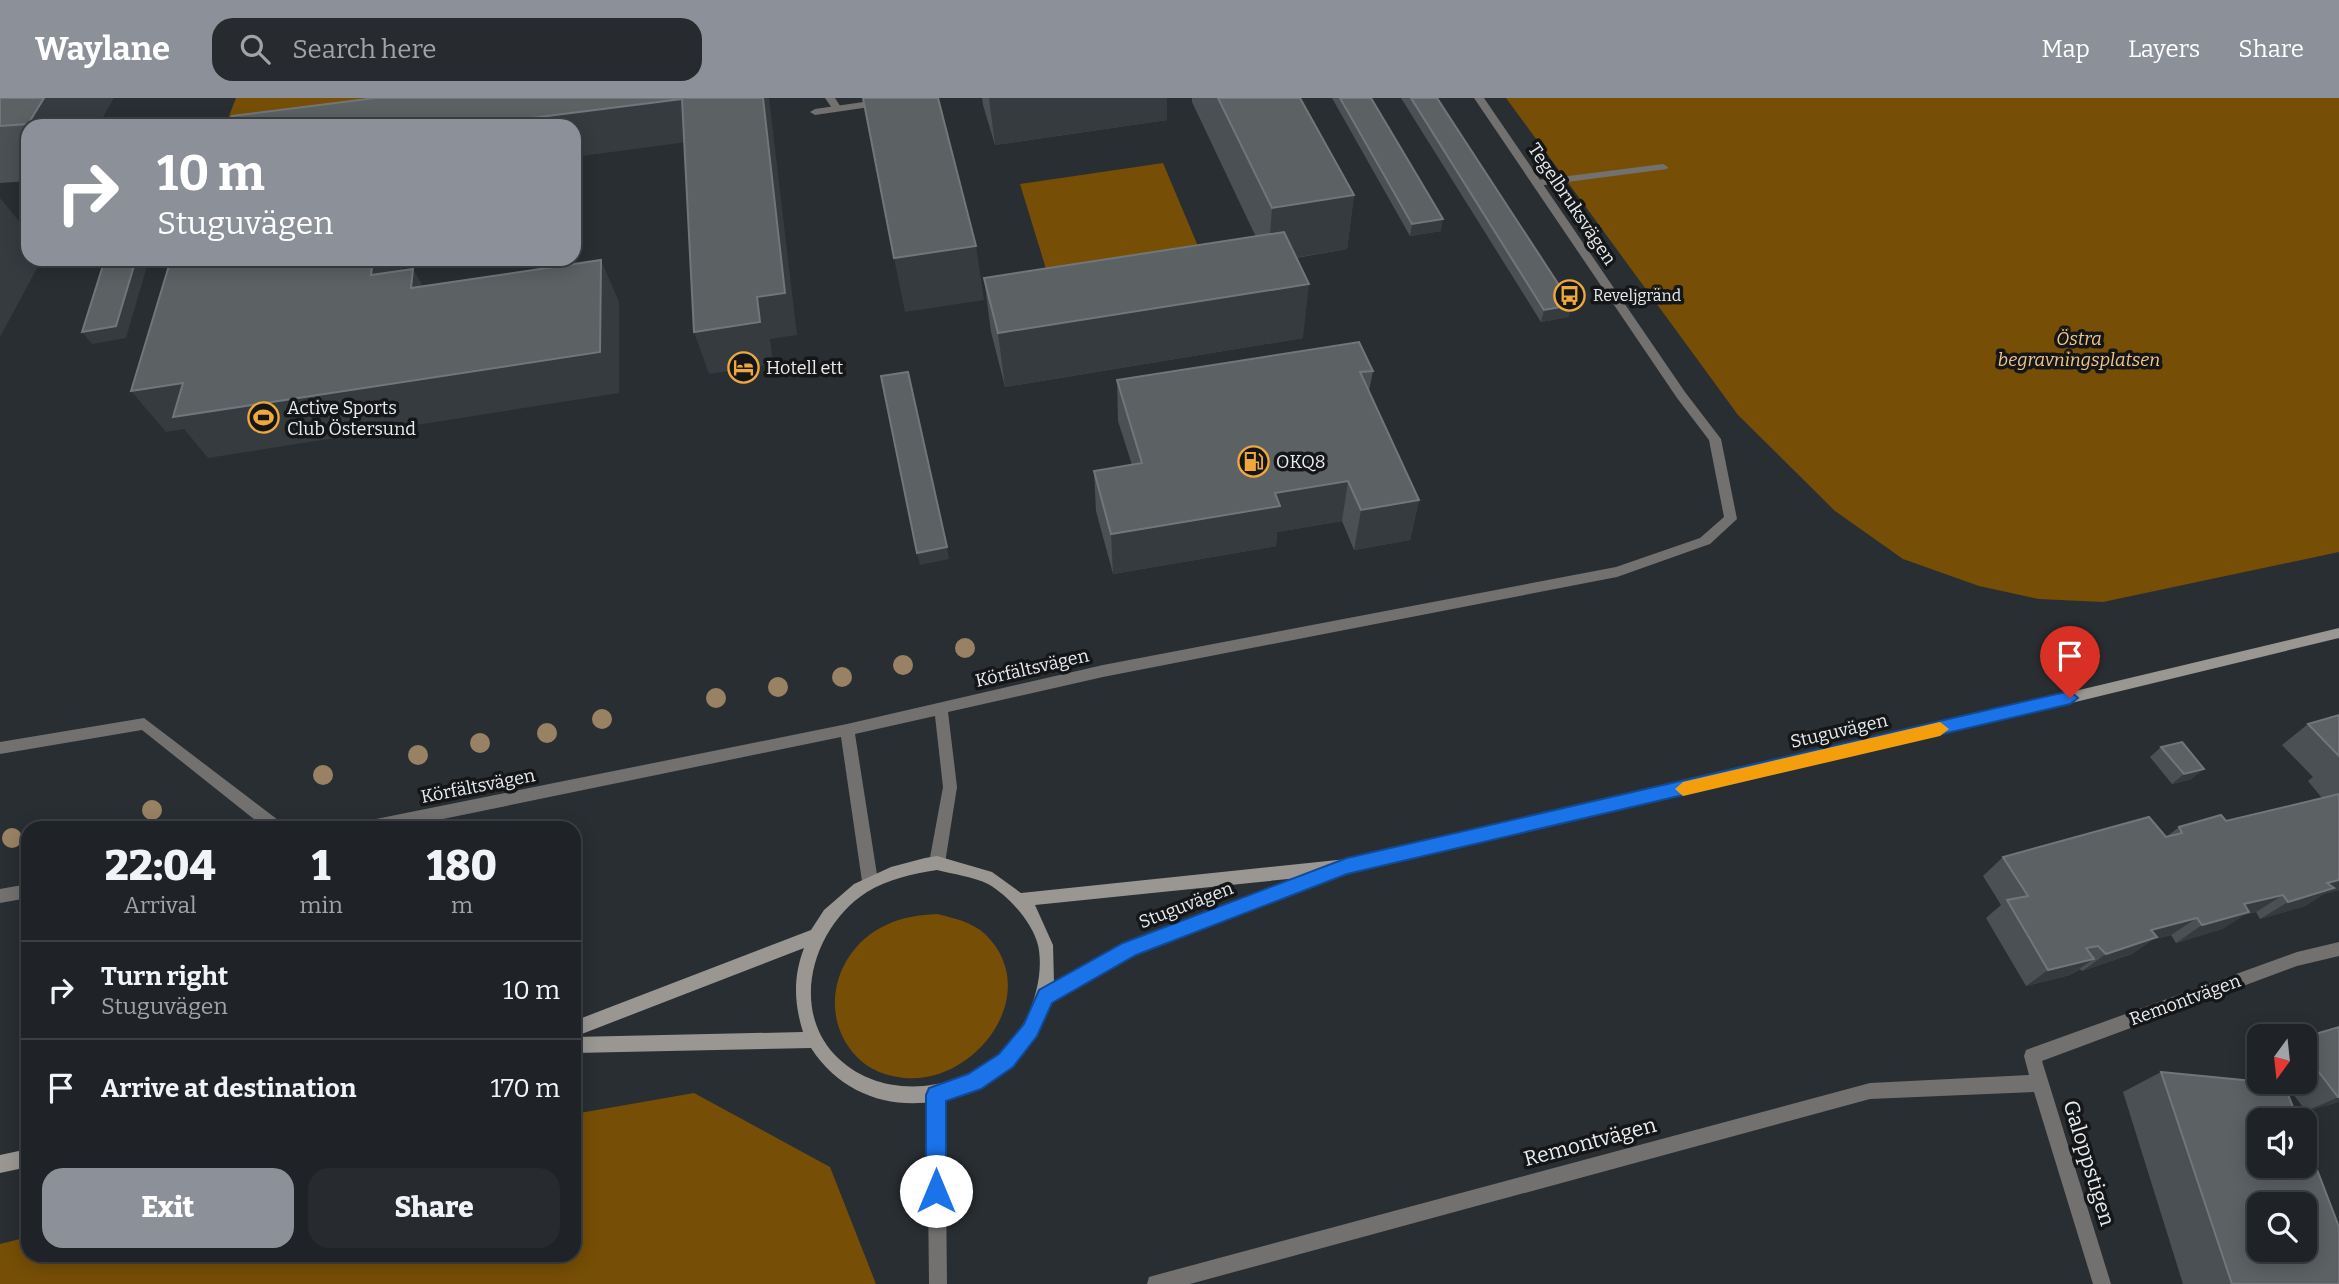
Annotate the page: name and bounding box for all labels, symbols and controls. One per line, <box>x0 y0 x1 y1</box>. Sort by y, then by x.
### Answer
search box <box>212 18 702 81</box>
text: Waylane <box>35 29 170 69</box>
icon: search <box>236 30 274 68</box>
text: Search here <box>292 34 437 65</box>
text: Map <box>2042 35 2090 63</box>
text: Layers <box>2128 35 2200 63</box>
text: Share <box>2238 35 2304 63</box>
street label: Tegelbruksvägen <box>1523 139 1621 269</box>
text: 10 m <box>157 144 265 203</box>
icon: right <box>42 147 133 238</box>
text: Stuguvägen <box>157 204 333 242</box>
bus stop icon: Reveljgränd <box>1553 278 1587 312</box>
place label: Reveljgränd <box>1593 286 1682 305</box>
park label: Östra begravningsplatsen <box>1998 328 2160 371</box>
hotel icon: Hotell ett <box>726 351 760 385</box>
place label: Hotell ett <box>766 357 844 379</box>
place label: Active Sports Club Östersund <box>287 397 416 440</box>
sports icon: Active Sports Club Östersund <box>247 401 281 435</box>
fuel station icon: OKQ8 <box>1236 445 1270 479</box>
place label: OKQ8 <box>1276 451 1326 473</box>
pin <box>2040 626 2100 698</box>
icon: arrive <box>2051 637 2089 675</box>
street label: Körfältsvägen <box>973 644 1092 692</box>
street label: Stuguvägen <box>1788 709 1890 753</box>
street label: Körfältsvägen <box>419 764 538 808</box>
text: 22:04 <box>105 841 216 891</box>
text: 1 <box>312 841 331 891</box>
text: 180 <box>427 841 497 891</box>
street label: Stuguvägen <box>1136 877 1237 933</box>
text: Arrival <box>124 891 197 919</box>
text: min <box>300 891 343 919</box>
text: m <box>451 891 473 919</box>
text: Turn right <box>101 961 228 992</box>
street label: Remontvägen <box>2126 970 2244 1030</box>
icon: right <box>42 971 80 1009</box>
text: 10 m <box>503 975 560 1006</box>
text: Stuguvägen <box>101 992 228 1020</box>
north arrow <box>2247 1024 2317 1094</box>
map controls <box>2247 1024 2317 1262</box>
icon: arrive <box>42 1069 80 1107</box>
text: Arrive at destination <box>101 1073 356 1104</box>
text: 170 m <box>490 1073 560 1104</box>
street label: Galoppstigen <box>2058 1097 2120 1229</box>
button: sound <box>2247 1108 2317 1178</box>
street label: Remontvägen <box>1521 1112 1659 1172</box>
position arrow <box>899 1154 973 1228</box>
button: Exit <box>42 1168 294 1248</box>
button: Share <box>308 1168 560 1248</box>
button: search <box>2247 1192 2317 1262</box>

